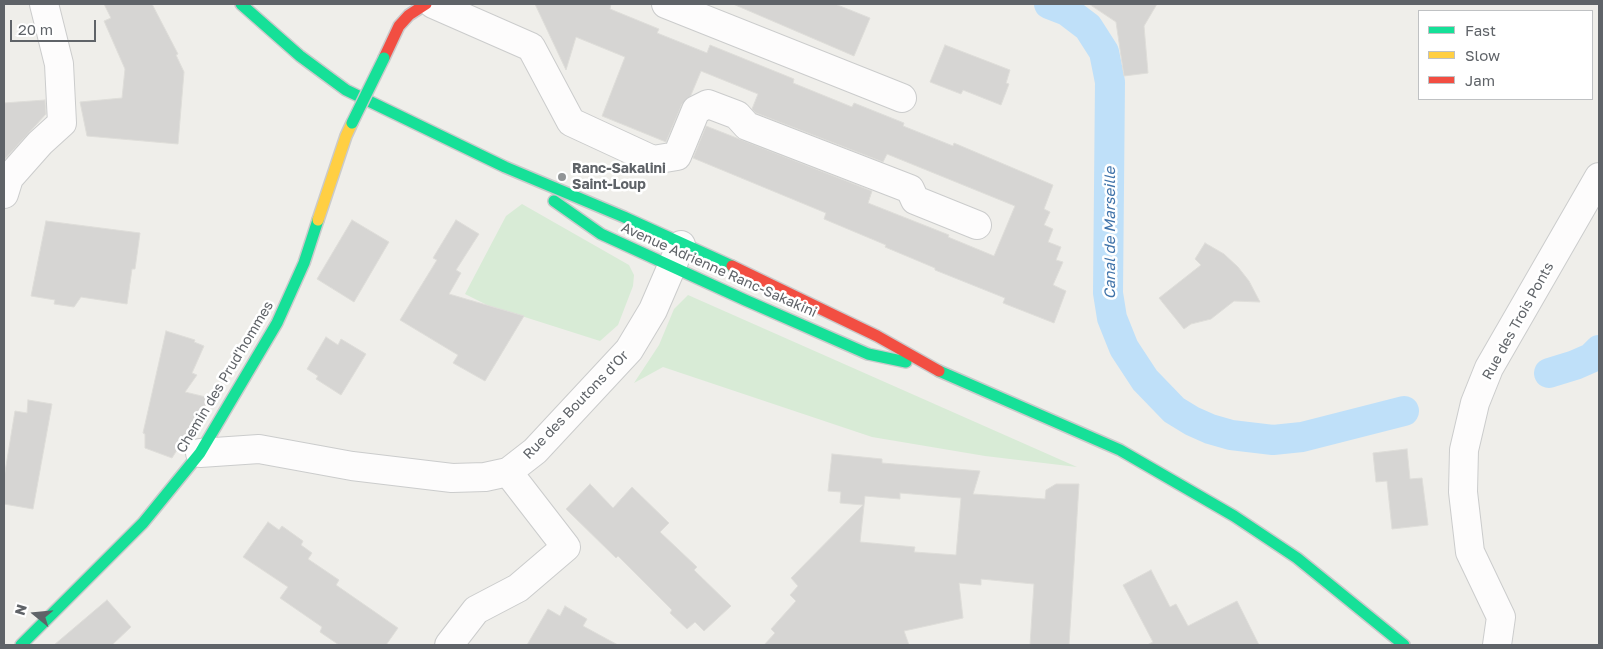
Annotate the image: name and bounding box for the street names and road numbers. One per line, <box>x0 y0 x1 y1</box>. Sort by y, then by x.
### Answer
street label: Avenue Adrienne Ranc-Sakakini <box>619 219 819 321</box>
street label: Rue des Trois Ponts <box>1479 259 1557 383</box>
street label: Chemin des Prud'hommes <box>173 298 277 456</box>
street label: Rue des Boutons d'Or <box>520 347 632 463</box>

